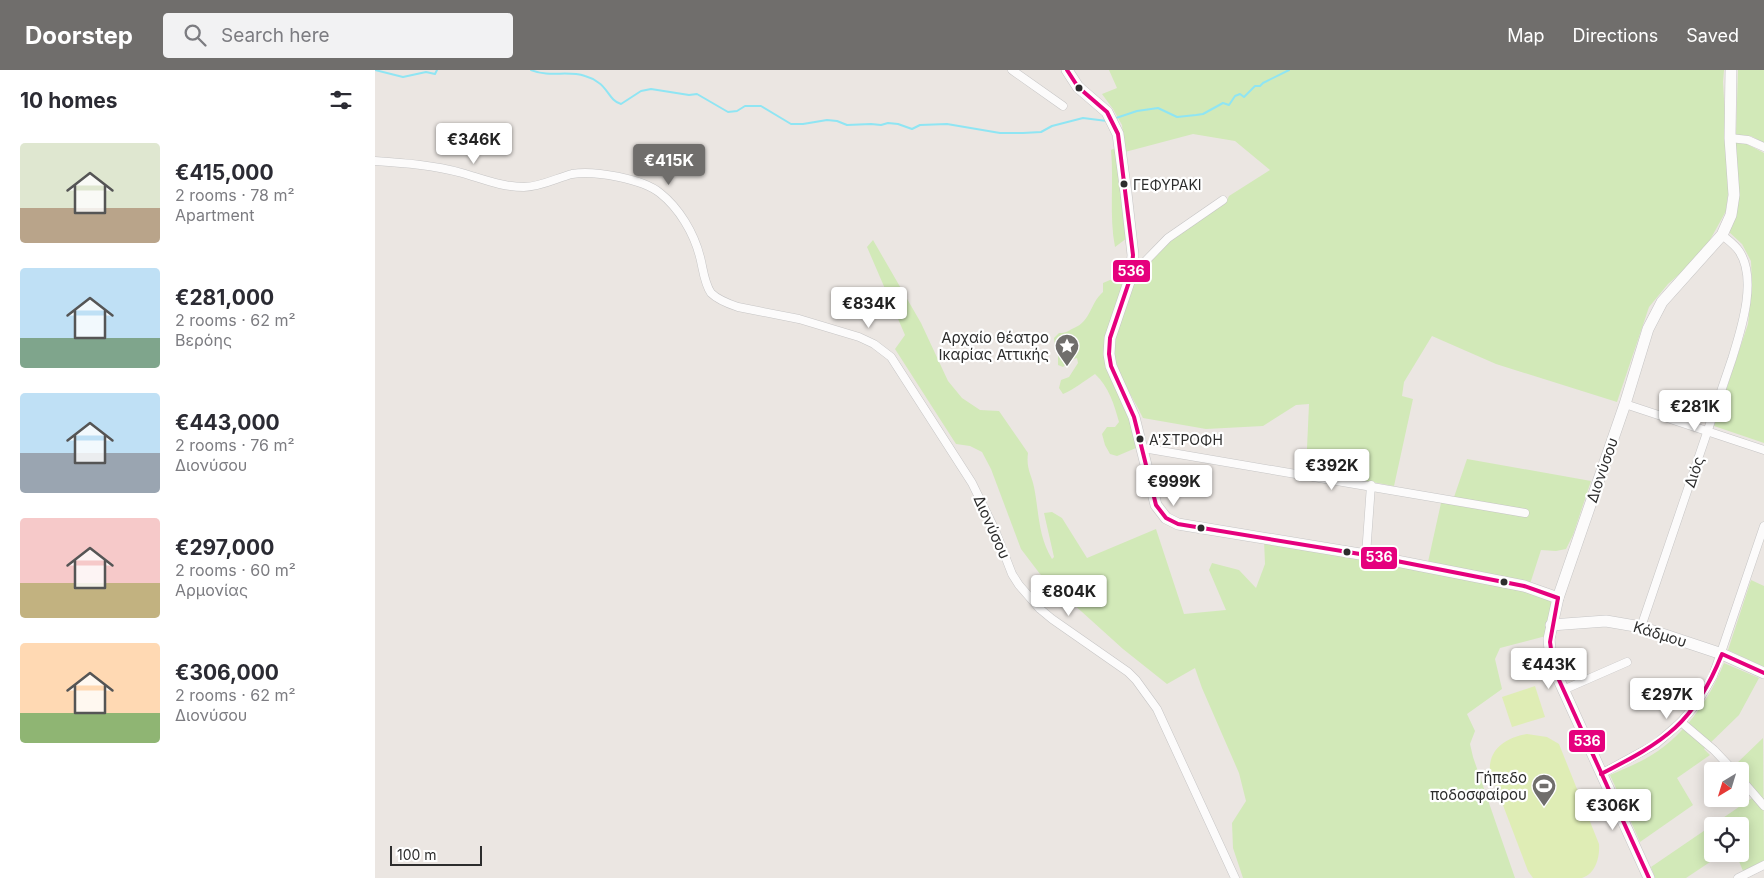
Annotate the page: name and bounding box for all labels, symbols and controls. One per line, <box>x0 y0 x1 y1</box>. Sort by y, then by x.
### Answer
search box <box>163 13 513 58</box>
text: Doorstep <box>25 21 133 50</box>
icon: search <box>181 21 209 49</box>
text: Search here <box>221 24 330 47</box>
text: Map <box>1507 25 1545 46</box>
text: Directions <box>1573 25 1658 46</box>
text: Saved <box>1686 25 1739 46</box>
unlabelled marker <box>1074 83 1084 93</box>
icon: filters <box>327 86 355 114</box>
text: 10 homes <box>20 88 118 113</box>
pin: €346K <box>439 122 509 165</box>
text: €346K <box>447 129 501 149</box>
pin: €415K <box>634 144 704 186</box>
text: €415K <box>644 150 694 170</box>
text: €415,000 <box>175 160 274 185</box>
icon: home <box>60 163 120 223</box>
place label: ΓΕΦΥΡΑΚΙ <box>1133 176 1202 193</box>
marker: ΓΕΦΥΡΑΚΙ <box>1119 179 1129 189</box>
text: 2 rooms · 78 m² <box>175 185 295 205</box>
text: Apartment <box>175 205 255 225</box>
line badge: 536 <box>1112 259 1151 283</box>
text: 536 <box>1117 262 1145 279</box>
text: €281,000 <box>175 285 274 310</box>
pin: €834K <box>834 286 904 329</box>
icon: home <box>60 288 120 348</box>
text: €834K <box>842 293 896 313</box>
text: 2 rooms · 62 m² <box>175 310 296 330</box>
place label: Αρχαίο θέατρο Ικαρίας Αττικής <box>939 328 1049 364</box>
text: Βερόης <box>175 330 232 350</box>
place icon: Αρχαίο θέατρο Ικαρίας Αττικής <box>1054 333 1080 367</box>
pin: €281K <box>1660 390 1730 432</box>
text: €281K <box>1670 396 1720 416</box>
text: €443,000 <box>175 410 280 435</box>
icon: home <box>60 413 120 473</box>
place label: Α'ΣΤΡΟΦΗ <box>1149 431 1223 448</box>
marker: Α'ΣΤΡΟΦΗ <box>1135 434 1145 444</box>
text: 2 rooms · 76 m² <box>175 435 295 455</box>
street label: Διονύσου <box>1582 435 1622 505</box>
pin: €392K <box>1297 448 1367 491</box>
street label: Διός <box>1680 454 1708 490</box>
text: Διονύσου <box>175 455 247 475</box>
text: €392K <box>1305 455 1359 475</box>
pin: €999K <box>1139 464 1209 507</box>
text: €999K <box>1147 471 1201 491</box>
street label: Διονύσου <box>970 492 1014 562</box>
unlabelled marker <box>1196 523 1206 533</box>
text: €297,000 <box>175 535 274 560</box>
icon: home <box>60 538 120 598</box>
line badge: 536 <box>1360 546 1398 570</box>
unlabelled marker <box>1342 547 1352 557</box>
text: 536 <box>1365 548 1393 565</box>
text: 2 rooms · 60 m² <box>175 560 296 580</box>
pin: €804K <box>1034 574 1104 617</box>
unlabelled marker <box>1499 577 1509 587</box>
text: Αρμονίας <box>175 580 248 600</box>
text: €804K <box>1042 581 1096 601</box>
street label: Κάδμου <box>1631 617 1689 651</box>
pin: €443K <box>1514 648 1584 690</box>
text: €443K <box>1522 654 1576 674</box>
text: €306,000 <box>175 660 279 685</box>
icon: home <box>60 663 120 723</box>
pin: €297K <box>1632 678 1702 720</box>
text: €297K <box>1641 684 1693 704</box>
text: 2 rooms · 62 m² <box>175 685 296 705</box>
text: Διονύσου <box>175 705 247 725</box>
line badge: 536 <box>1568 729 1606 753</box>
text: 536 <box>1573 732 1601 749</box>
north arrow <box>1704 762 1749 808</box>
map controls <box>1704 762 1749 862</box>
place label: Γήπεδο ποδοσφαίρου <box>1430 768 1527 804</box>
sports icon: Γήπεδο ποδοσφαίρου <box>1531 773 1557 807</box>
pin: €306K <box>1578 788 1648 831</box>
text: €306K <box>1586 795 1640 815</box>
button: locate <box>1704 817 1749 862</box>
scale bar <box>390 843 483 866</box>
text: 100 m <box>397 846 437 863</box>

